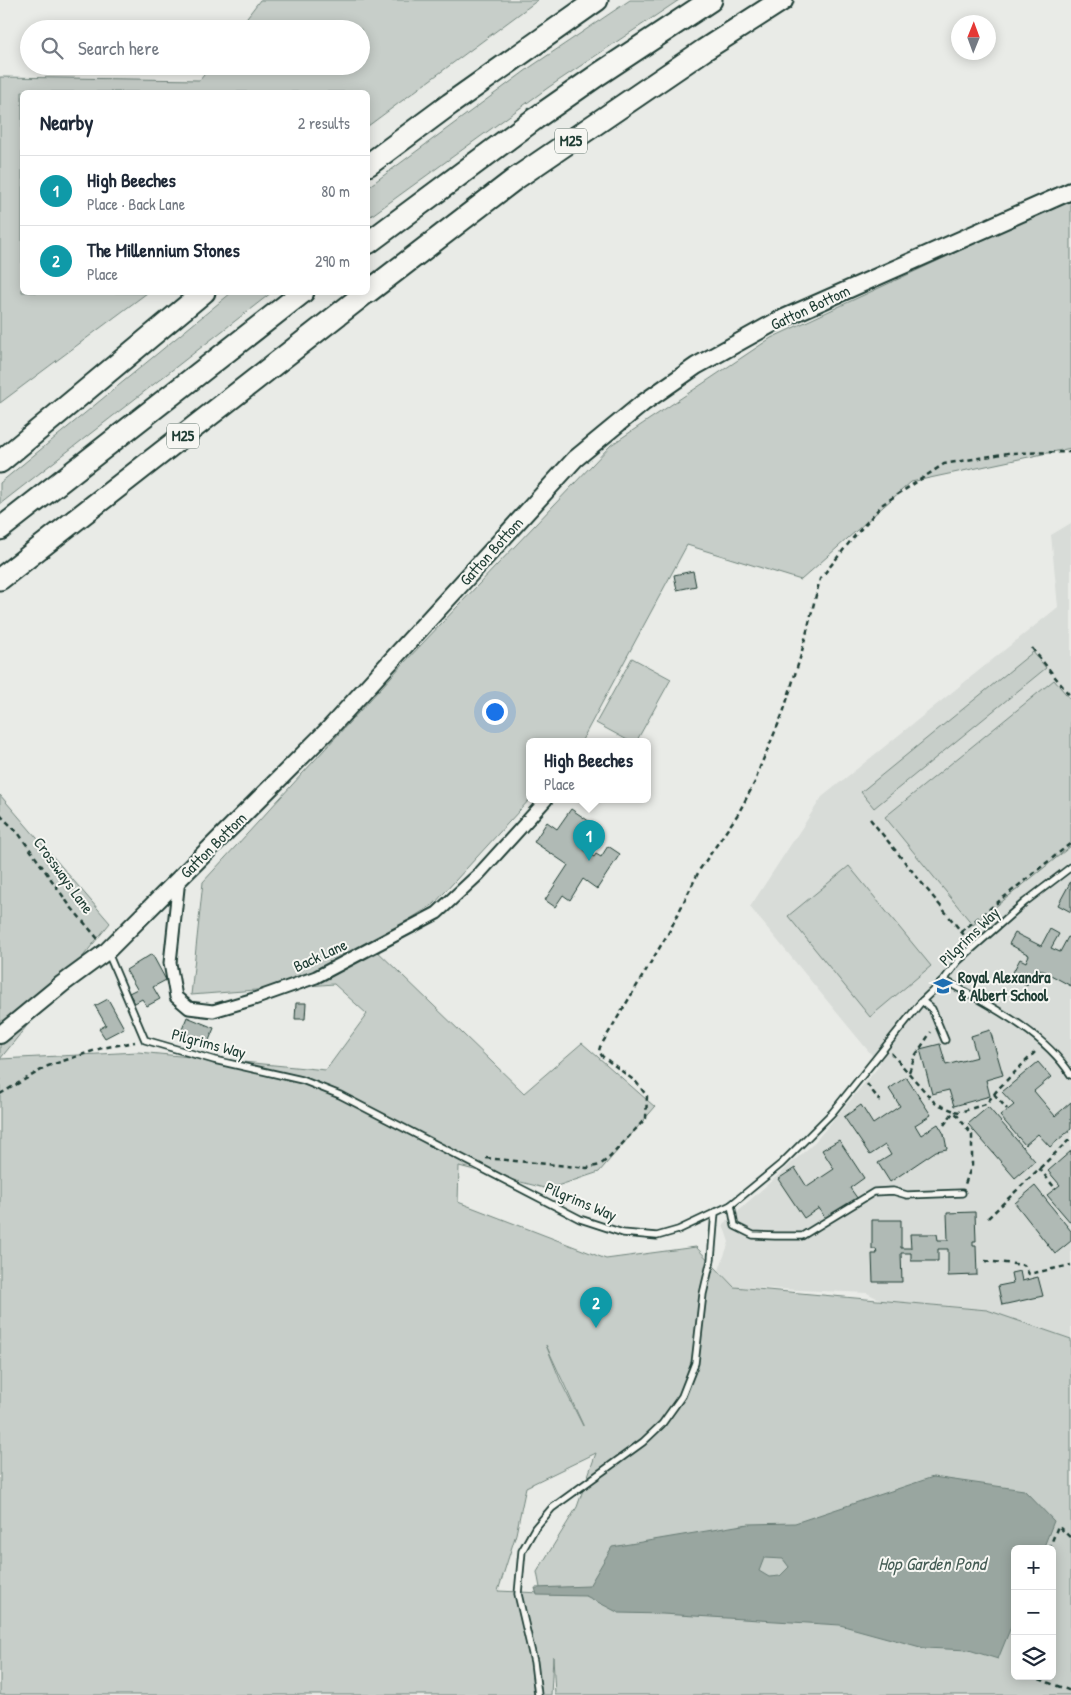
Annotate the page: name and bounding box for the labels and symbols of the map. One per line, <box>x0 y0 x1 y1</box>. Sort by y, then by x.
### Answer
north arrow <box>951 15 996 60</box>
road number: M25 <box>555 128 587 154</box>
street label: Gatton Bottom <box>767 279 853 335</box>
road number: M25 <box>167 424 199 448</box>
street label: Gatton Bottom <box>454 512 528 590</box>
your location <box>482 699 508 725</box>
street label: Gatton Bottom <box>175 807 251 883</box>
pin: 1 <box>573 820 605 861</box>
street label: Crossways Lane <box>29 832 100 918</box>
street label: Pilgrims Way <box>934 902 1004 970</box>
street label: Back Lane <box>290 933 351 977</box>
place label: Royal Alexandra & Albert School <box>958 966 1051 1006</box>
school or university icon: Royal Alexandra & Albert School <box>932 975 954 997</box>
street label: Pilgrims Way <box>169 1023 249 1064</box>
street label: Pilgrims Way <box>542 1176 620 1226</box>
pin: 2 <box>580 1287 612 1328</box>
water label: Hop Garden Pond <box>878 1551 989 1576</box>

